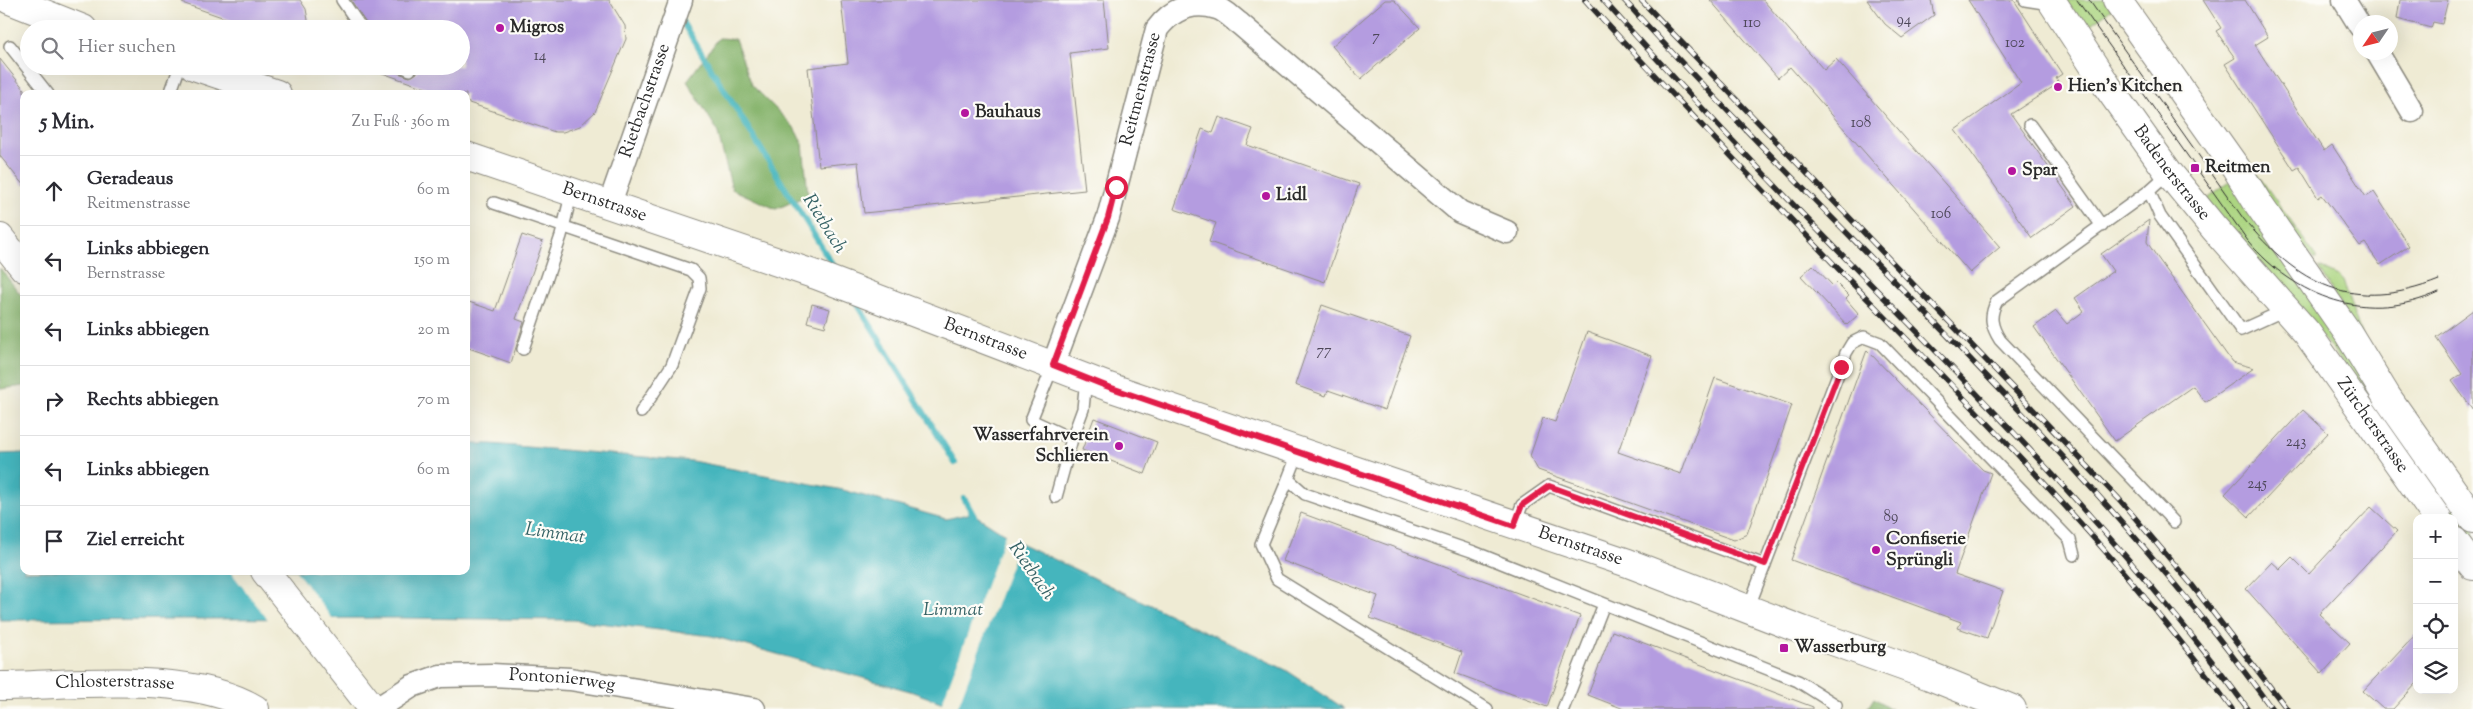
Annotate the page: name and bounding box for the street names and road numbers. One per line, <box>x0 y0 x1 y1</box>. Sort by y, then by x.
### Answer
street label: Reitmenstrasse <box>1114 30 1169 149</box>
street label: Rietbachstrasse <box>614 40 678 162</box>
street label: Badenerstrasse <box>2126 120 2216 227</box>
street label: Bernstrasse <box>558 177 650 229</box>
street label: Bernstrasse <box>940 312 1031 368</box>
street label: Zürcherstrasse <box>2329 372 2415 479</box>
street label: Bernstrasse <box>1534 520 1626 573</box>
street label: Pontonierweg <box>508 663 617 699</box>
street label: Chlosterstrasse <box>55 669 176 698</box>

